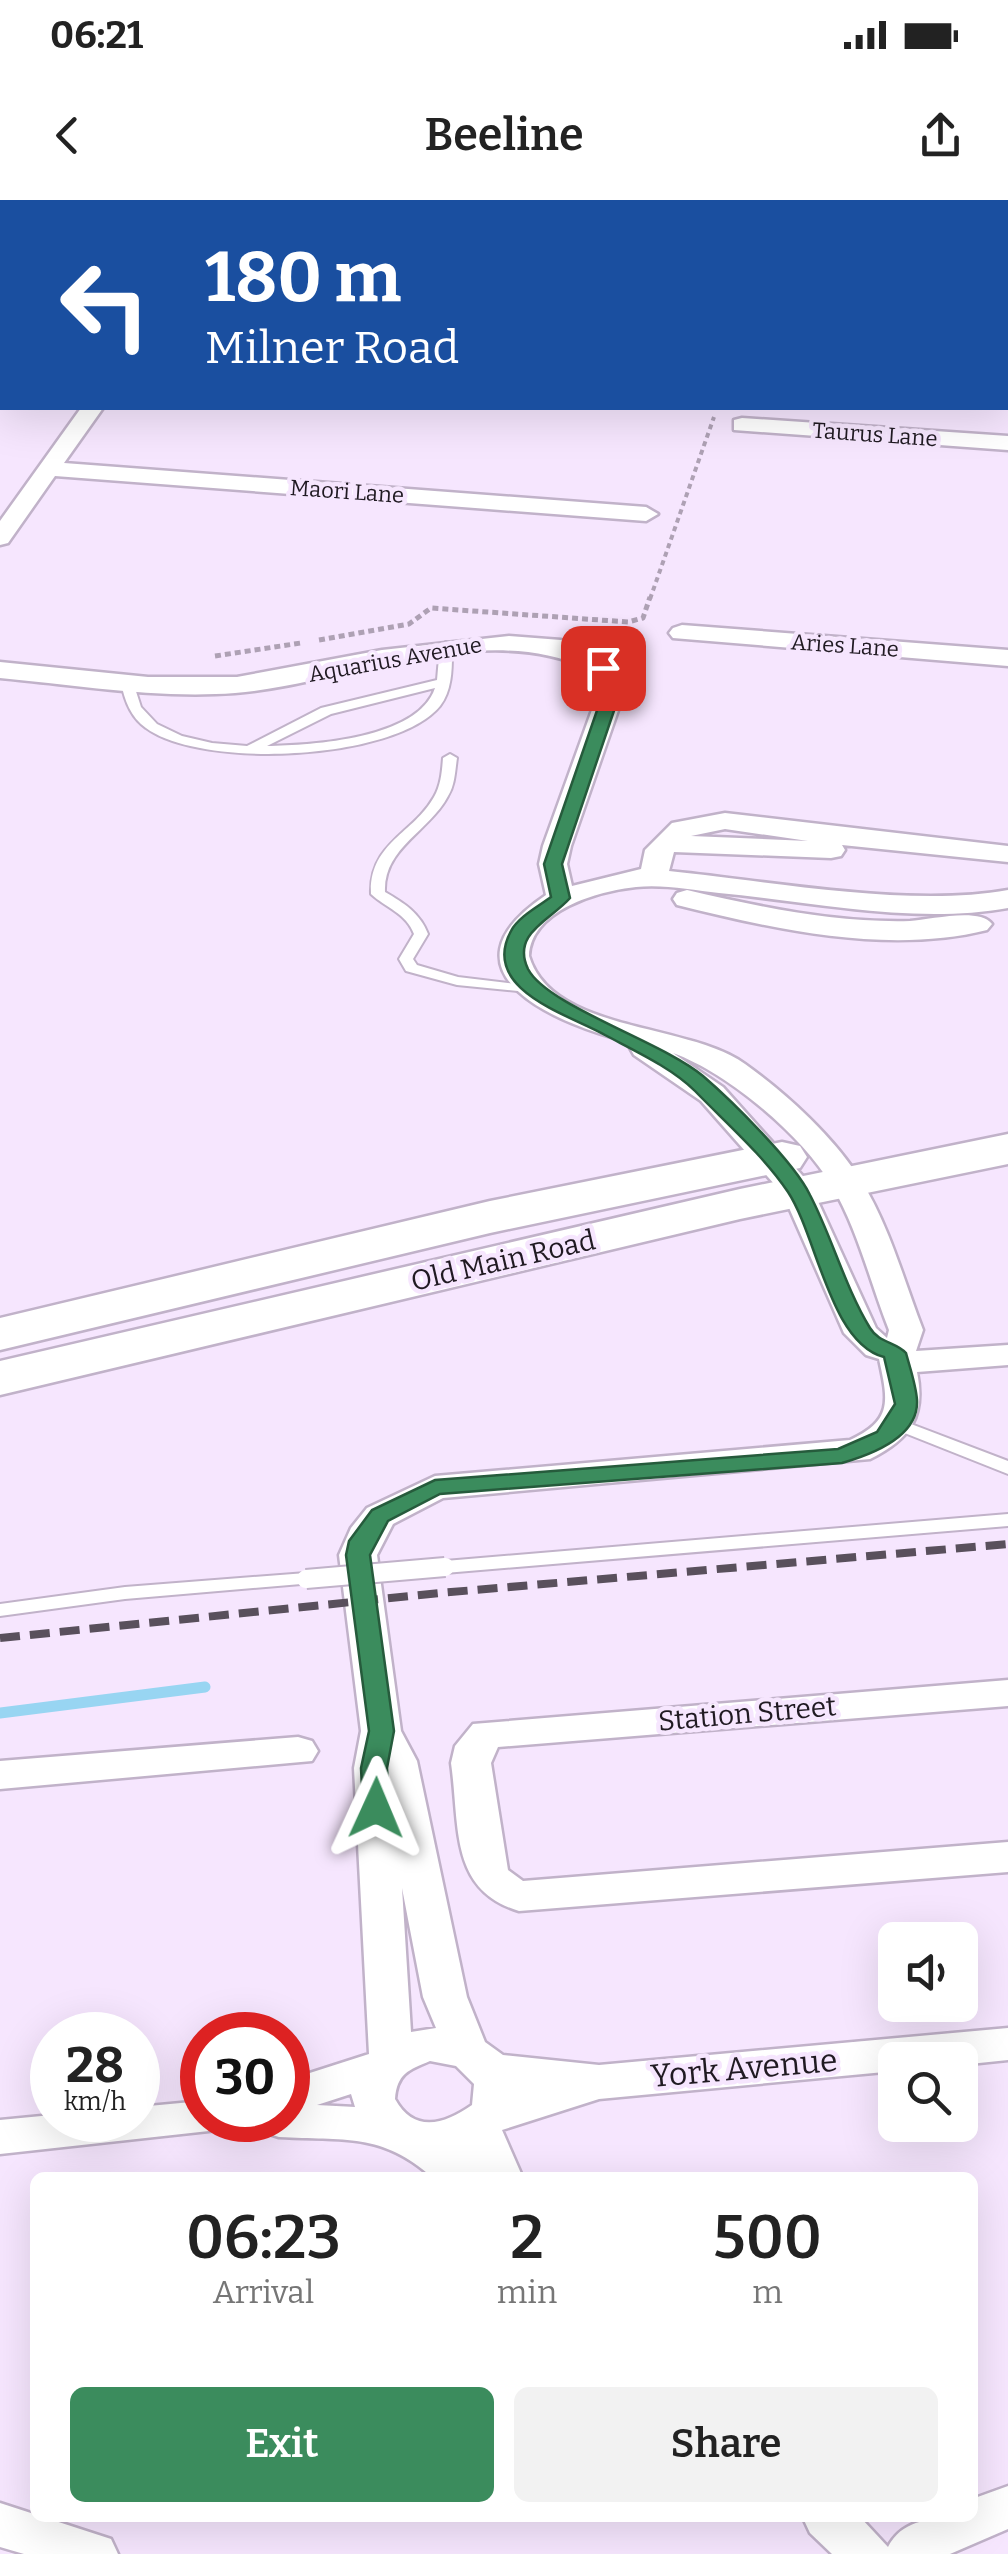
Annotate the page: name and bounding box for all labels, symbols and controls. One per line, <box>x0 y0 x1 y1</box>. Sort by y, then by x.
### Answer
text: 06:21 <box>50 12 143 58</box>
icon: back <box>40 108 95 163</box>
text: Beeline <box>424 108 584 162</box>
icon: share <box>913 108 968 163</box>
text: 180 m <box>205 236 401 320</box>
icon: left <box>40 240 170 370</box>
text: Milner Road <box>205 321 459 375</box>
street label: Taurus Lane <box>812 417 938 452</box>
street label: Maori Lane <box>289 474 405 509</box>
pin <box>561 626 646 711</box>
street label: Aries Lane <box>790 628 900 663</box>
street label: Aquarius Avenue <box>306 631 484 688</box>
icon: arrive <box>576 641 631 696</box>
street label: Old Main Road <box>408 1223 599 1298</box>
street label: Station Street <box>657 1689 837 1738</box>
position arrow <box>324 1756 428 1860</box>
map controls <box>878 1922 978 2142</box>
button: sound <box>878 1922 978 2022</box>
speed limit sign: 30 <box>180 2012 310 2142</box>
text: 28 <box>66 2035 124 2095</box>
street label: York Avenue <box>649 2041 839 2095</box>
button: search <box>878 2042 978 2142</box>
text: km/h <box>64 2087 126 2117</box>
text: 06:23 <box>186 2202 341 2274</box>
text: 2 <box>510 2202 544 2274</box>
text: 500 <box>713 2202 822 2274</box>
text: Arrival <box>213 2273 314 2311</box>
text: min <box>497 2273 557 2311</box>
text: m <box>752 2273 783 2311</box>
button: Exit <box>70 2387 494 2502</box>
button: Share <box>514 2387 938 2502</box>

